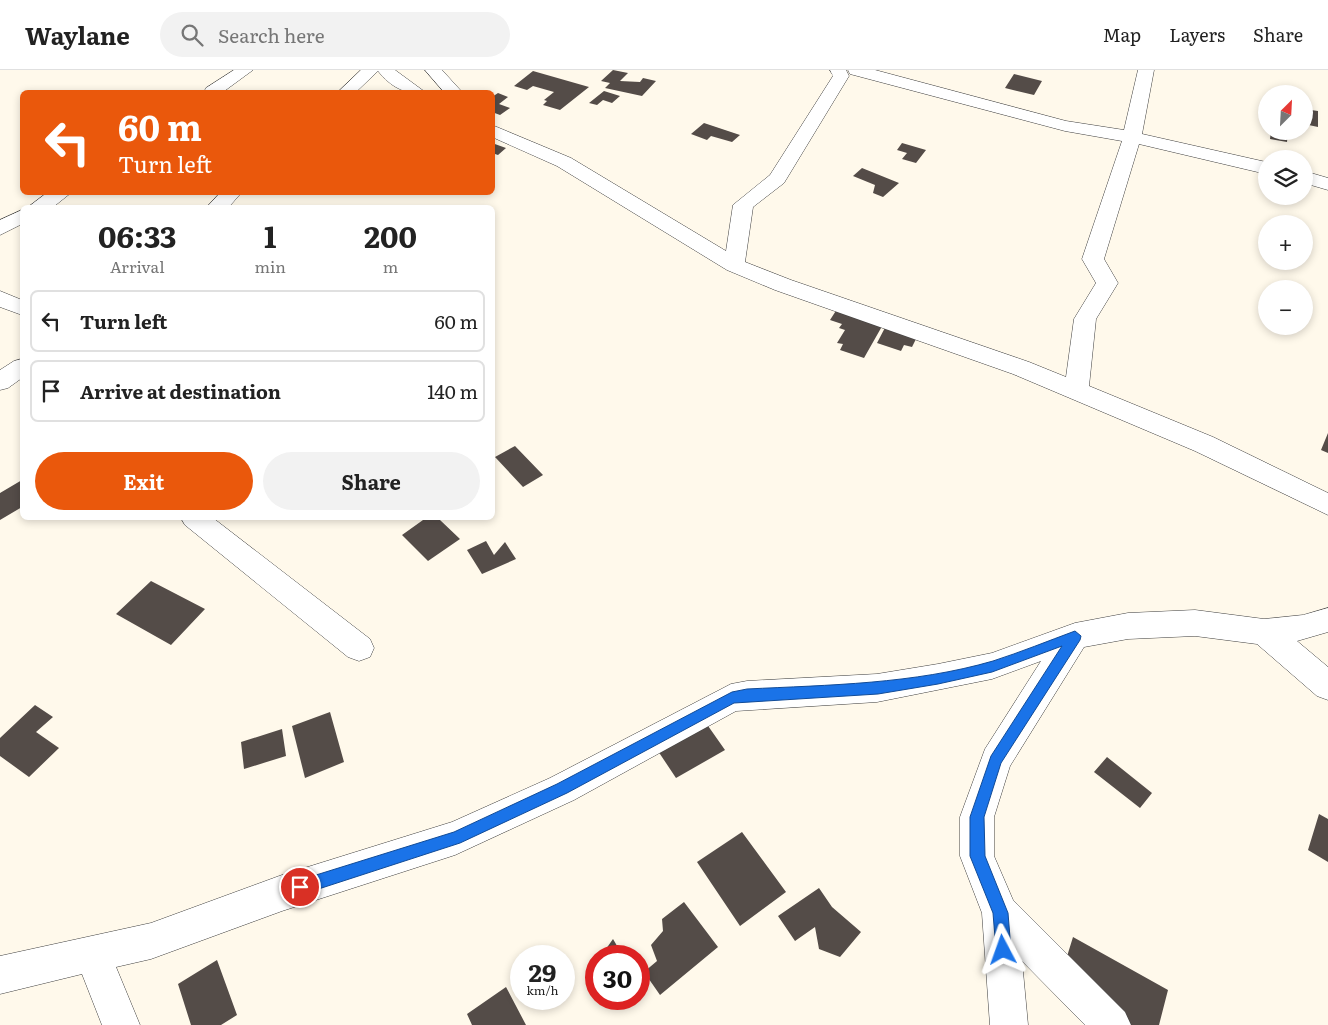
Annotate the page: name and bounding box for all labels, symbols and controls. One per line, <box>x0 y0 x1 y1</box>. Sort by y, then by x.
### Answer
search box <box>160 12 510 57</box>
text: Waylane <box>25 17 130 52</box>
icon: search <box>178 21 206 49</box>
text: Search here <box>218 21 325 49</box>
text: Map <box>1103 21 1141 48</box>
text: Layers <box>1169 21 1225 48</box>
text: Share <box>1253 21 1303 48</box>
north arrow <box>1258 85 1312 140</box>
map controls <box>1258 85 1313 335</box>
text: 60 m <box>118 100 202 152</box>
icon: left <box>35 110 100 175</box>
text: Turn left <box>118 147 212 180</box>
button: layers <box>1258 150 1313 205</box>
text: 06:33 <box>98 213 177 257</box>
text: 1 <box>264 213 276 257</box>
text: 200 <box>364 213 417 257</box>
button: + <box>1258 215 1313 270</box>
text: Arrival <box>110 254 165 278</box>
text: min <box>255 254 286 278</box>
text: m <box>383 254 398 278</box>
button: − <box>1258 280 1313 335</box>
icon: left <box>37 307 65 335</box>
text: Turn left <box>80 307 167 335</box>
text: 60 m <box>435 307 478 335</box>
icon: arrive <box>37 377 65 405</box>
text: Arrive at destination <box>80 377 281 405</box>
text: 140 m <box>427 377 478 405</box>
button: Exit <box>35 452 253 510</box>
button: Share <box>263 452 480 510</box>
pin <box>279 866 321 908</box>
icon: arrive <box>286 873 314 901</box>
position arrow <box>976 923 1028 975</box>
speed limit sign: 30 <box>585 945 650 1010</box>
text: 29 <box>529 953 556 990</box>
text: km/h <box>527 981 558 999</box>

